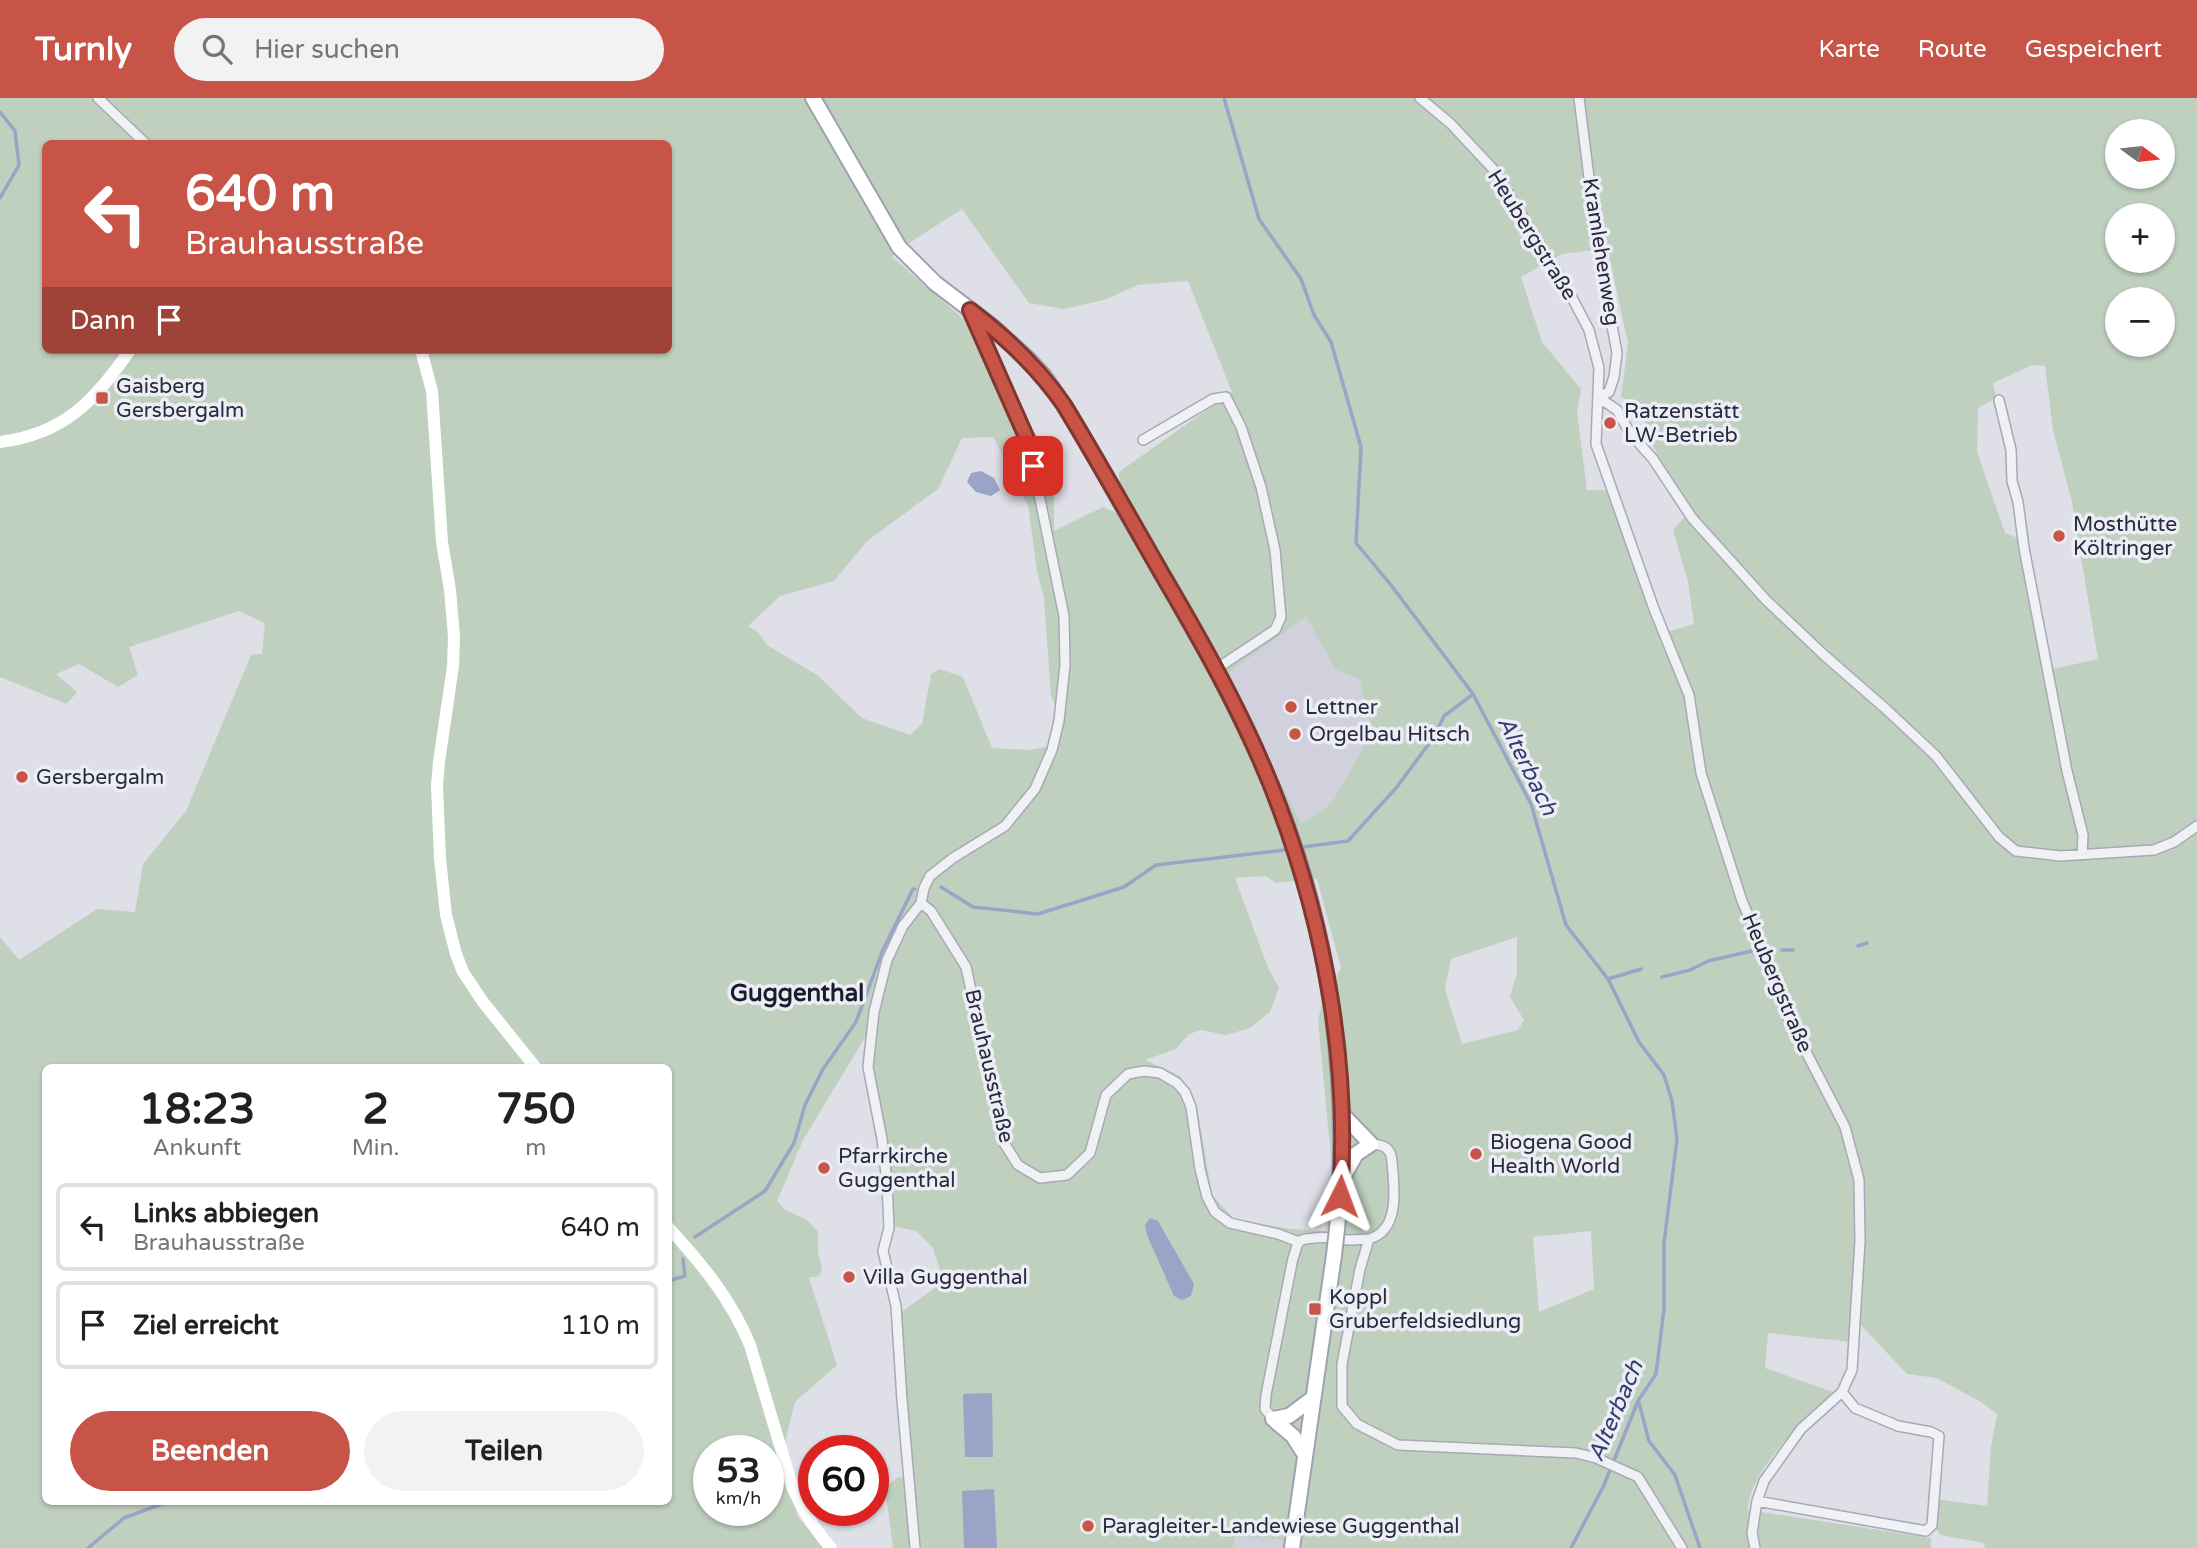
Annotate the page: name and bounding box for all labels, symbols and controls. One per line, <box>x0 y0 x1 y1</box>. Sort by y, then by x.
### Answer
search box <box>174 18 664 81</box>
text: Turnly <box>35 30 132 69</box>
icon: search <box>198 30 236 68</box>
text: Hier suchen <box>254 34 400 65</box>
text: Karte <box>1818 35 1880 64</box>
text: Route <box>1918 35 1987 64</box>
text: Gespeichert <box>2025 35 2162 64</box>
north arrow <box>2105 119 2175 189</box>
map controls <box>2105 119 2175 357</box>
text: 640 m <box>185 165 335 224</box>
street label: Heubergstraße <box>1482 165 1582 305</box>
icon: left <box>70 168 161 259</box>
street label: Kramlehenweg <box>1577 176 1625 328</box>
button: + <box>2105 203 2175 273</box>
text: Brauhausstraße <box>185 225 424 263</box>
button: − <box>2105 287 2175 357</box>
icon: arrive <box>150 301 188 339</box>
text: Dann <box>70 305 136 336</box>
place label: Gaisberg Gersbergalm <box>116 374 244 423</box>
marker: Gaisberg Gersbergalm <box>94 390 110 406</box>
place label: Ratzenstätt LW-Betrieb <box>1624 399 1739 448</box>
marker: Ratzenstätt LW-Betrieb <box>1602 415 1618 431</box>
pin <box>1003 436 1063 496</box>
icon: arrive <box>1014 447 1052 485</box>
place label: Mosthütte Költringer <box>2073 512 2177 561</box>
marker: Mosthütte Költringer <box>2051 528 2067 544</box>
place label: Lettner <box>1305 695 1378 720</box>
marker: Lettner <box>1283 699 1299 715</box>
water label: Alterbach <box>1491 712 1563 821</box>
place label: Orgelbau Hitsch <box>1309 722 1470 747</box>
marker: Orgelbau Hitsch <box>1287 726 1303 742</box>
place label: Gersbergalm <box>36 765 164 790</box>
marker: Gersbergalm <box>14 769 30 785</box>
street label: Heubergstraße <box>1736 910 1818 1057</box>
district label: Guggenthal <box>730 979 864 1008</box>
street label: Brauhausstraße <box>959 987 1019 1145</box>
text: 18:23 <box>139 1084 255 1135</box>
text: 2 <box>362 1084 389 1135</box>
text: 750 <box>496 1084 575 1135</box>
place label: Biogena Good Health World <box>1490 1130 1632 1179</box>
text: Ankunft <box>153 1134 241 1162</box>
text: Min. <box>352 1134 399 1162</box>
text: m <box>525 1134 546 1162</box>
place label: Pfarrkirche Guggenthal <box>838 1144 955 1193</box>
marker: Biogena Good Health World <box>1468 1146 1484 1162</box>
position arrow <box>1303 1159 1377 1233</box>
marker: Pfarrkirche Guggenthal <box>816 1160 832 1176</box>
text: Links abbiegen <box>133 1198 319 1229</box>
icon: left <box>74 1208 112 1246</box>
text: 640 m <box>560 1212 640 1243</box>
text: Brauhausstraße <box>133 1229 305 1257</box>
place label: Villa Guggenthal <box>863 1265 1028 1290</box>
marker: Villa Guggenthal <box>841 1269 857 1285</box>
place label: Koppl Gruberfeldsiedlung <box>1329 1285 1521 1334</box>
marker: Koppl Gruberfeldsiedlung <box>1307 1301 1323 1317</box>
icon: arrive <box>74 1306 112 1344</box>
text: Ziel erreicht <box>133 1310 279 1341</box>
text: 110 m <box>560 1310 640 1341</box>
water label: Alterbach <box>1582 1355 1650 1466</box>
button: Beenden <box>70 1411 350 1491</box>
button: Teilen <box>364 1411 644 1491</box>
speed limit sign: 60 <box>798 1435 889 1526</box>
text: 53 <box>717 1450 760 1492</box>
text: km/h <box>716 1487 761 1509</box>
place label: Paragleiter-Landewiese Guggenthal <box>1102 1514 1460 1539</box>
marker: Paragleiter-Landewiese Guggenthal <box>1080 1518 1096 1534</box>

